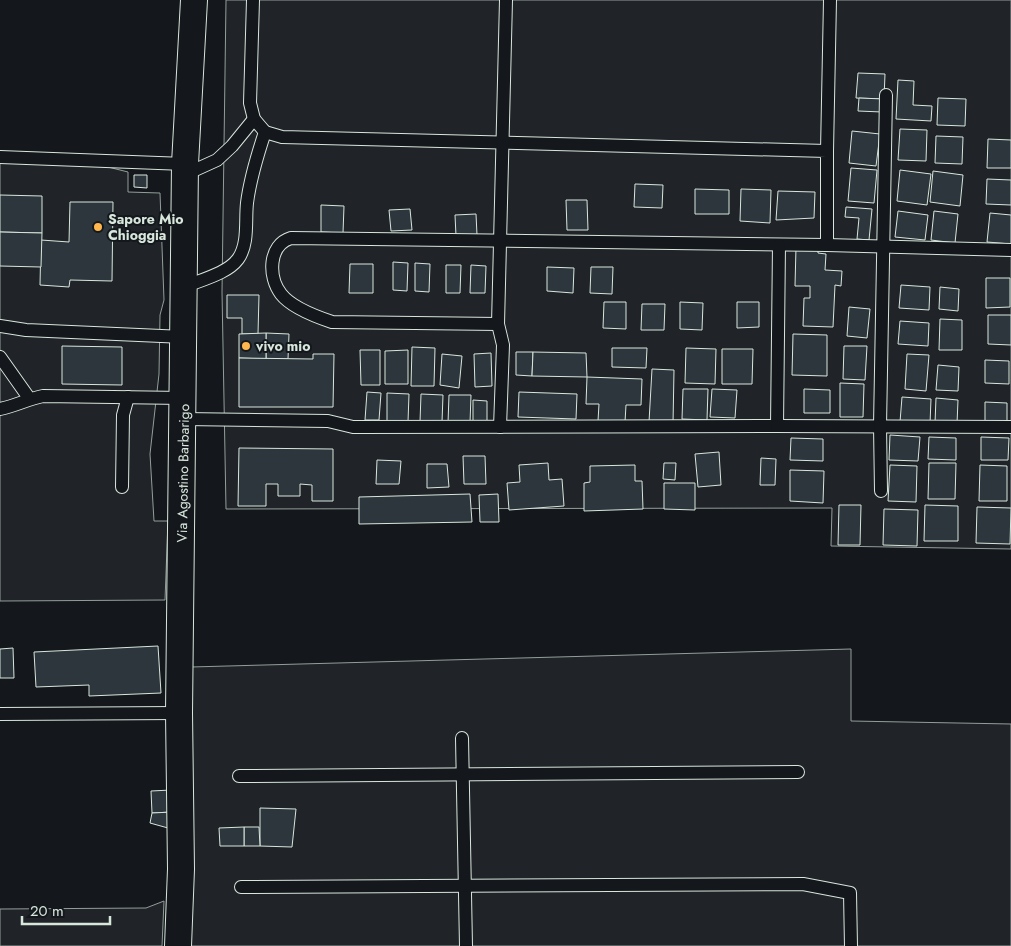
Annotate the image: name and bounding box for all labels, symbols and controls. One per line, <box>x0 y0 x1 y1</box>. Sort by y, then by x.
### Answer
place label: Sapore Mio Chioggia <box>108 209 184 245</box>
marker: Sapore Mio Chioggia <box>92 221 104 233</box>
place label: vivo mio <box>255 336 310 356</box>
marker: vivo mio <box>240 340 252 352</box>
street label: Via Agostino Barbarigo <box>172 403 194 542</box>
scale bar <box>22 894 110 926</box>
text: 20 m <box>30 900 64 922</box>

